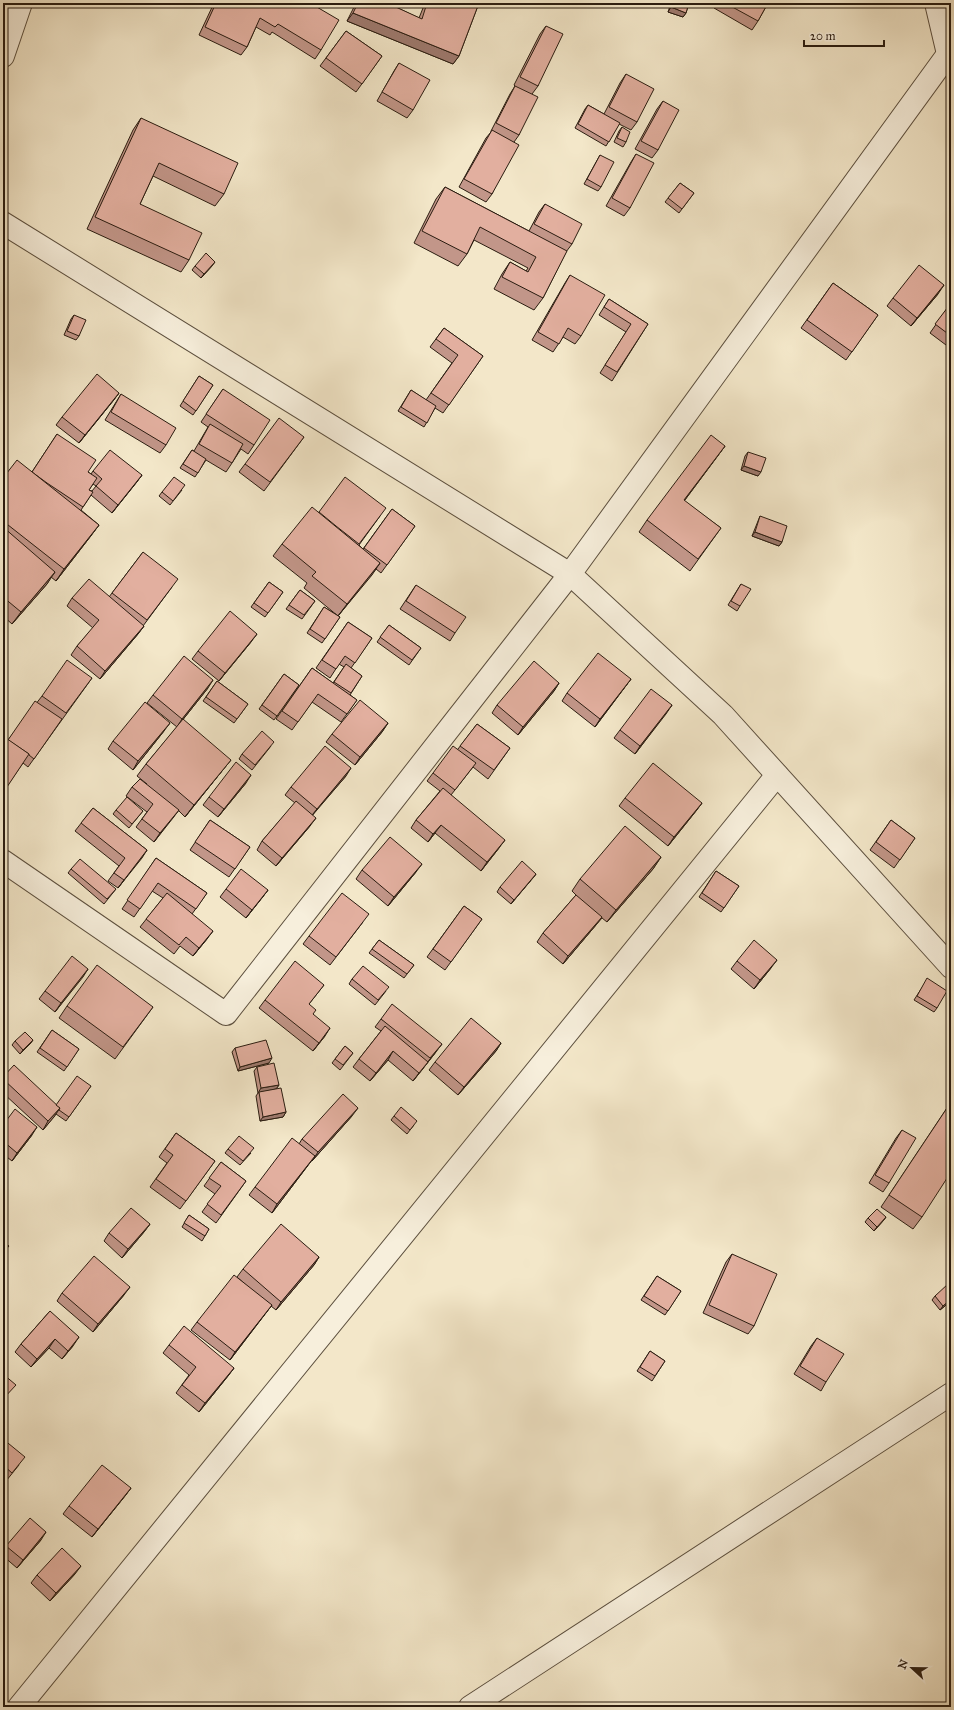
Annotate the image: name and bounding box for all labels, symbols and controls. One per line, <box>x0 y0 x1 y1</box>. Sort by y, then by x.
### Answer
scale bar <box>804 22 884 48</box>
text: 20 m <box>810 29 836 43</box>
north arrow <box>892 1648 932 1688</box>
text: N <box>895 1657 911 1671</box>

